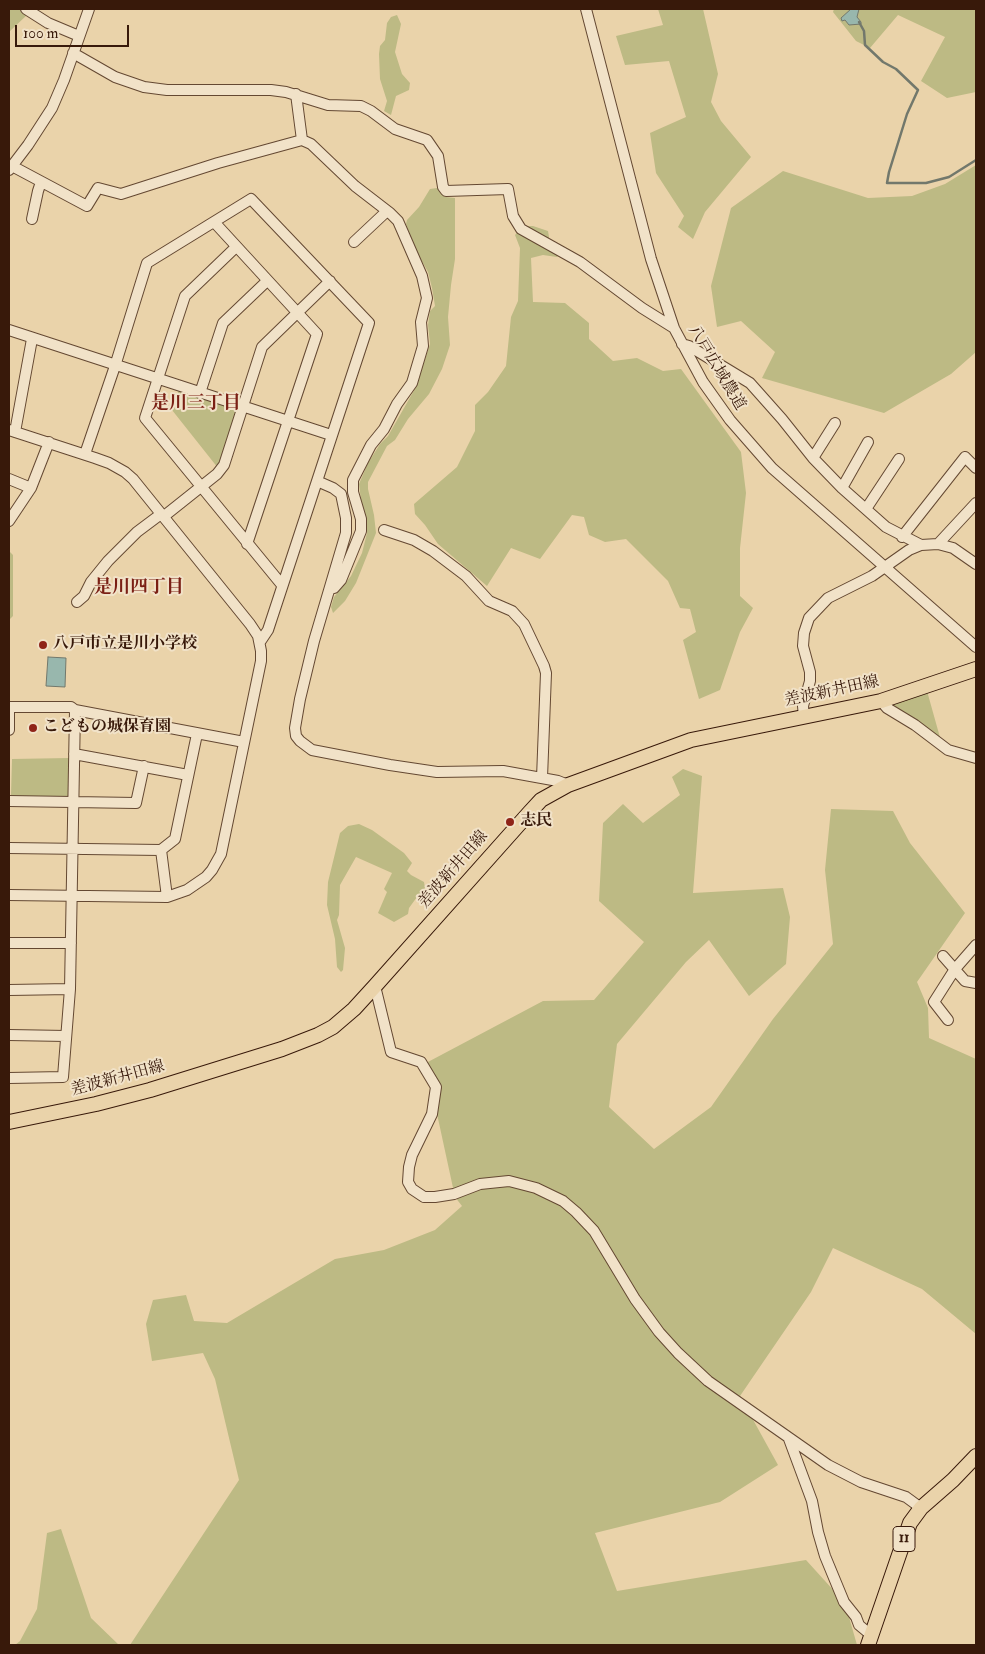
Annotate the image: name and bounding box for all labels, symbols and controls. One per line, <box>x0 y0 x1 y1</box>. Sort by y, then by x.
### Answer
scale bar <box>18 15 131 47</box>
text: 100 m <box>23 24 58 43</box>
street label: 八戸広域農道 <box>683 322 749 414</box>
district label: 是川三丁目 <box>151 393 241 415</box>
district label: 是川四丁目 <box>94 577 184 599</box>
place label: 八戸市立是川小学校 <box>53 635 197 655</box>
marker: 八戸市立是川小学校 <box>37 639 49 651</box>
street label: 差波新井田線 <box>783 673 881 711</box>
place label: こどもの城保育園 <box>43 718 171 738</box>
marker: こどもの城保育園 <box>27 722 39 734</box>
place label: 志民 <box>520 812 552 832</box>
marker: 志民 <box>504 816 516 828</box>
street label: 差波新井田線 <box>415 827 493 913</box>
street label: 差波新井田線 <box>69 1057 167 1101</box>
road number: 11 <box>893 1526 915 1552</box>

